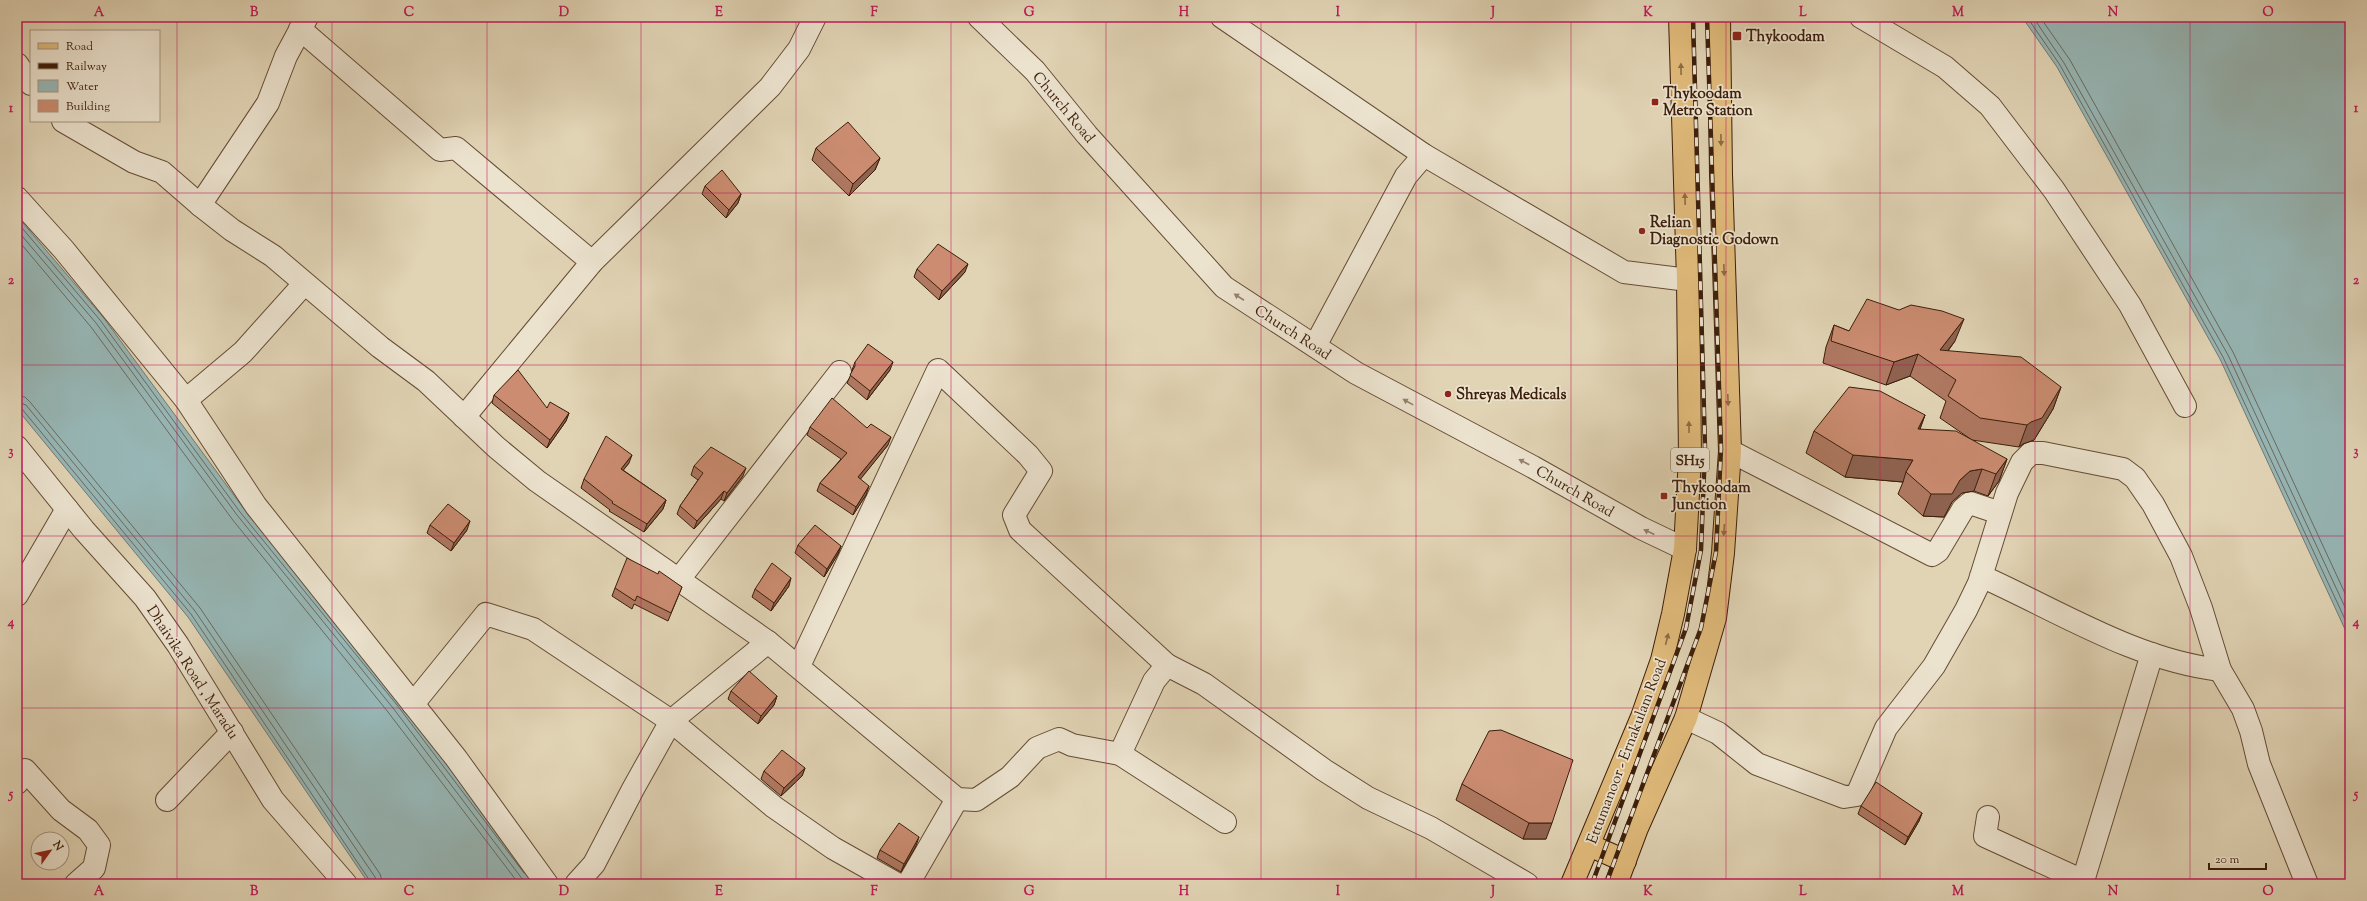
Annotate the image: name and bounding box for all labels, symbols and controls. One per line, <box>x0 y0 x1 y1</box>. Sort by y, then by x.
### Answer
text: A <box>94 4 105 22</box>
text: B <box>250 4 259 22</box>
text: C <box>404 4 414 22</box>
text: D <box>559 4 569 22</box>
text: E <box>715 4 723 22</box>
text: F <box>870 4 878 22</box>
text: G <box>1024 4 1035 22</box>
text: H <box>1179 4 1190 22</box>
text: I <box>1336 4 1341 22</box>
text: J <box>1490 4 1495 22</box>
text: K <box>1643 4 1653 22</box>
text: L <box>1799 4 1807 22</box>
text: M <box>1952 4 1964 22</box>
text: N <box>2108 4 2119 22</box>
text: O <box>2262 4 2274 22</box>
place label: Thykoodam <box>1746 27 1825 48</box>
legend <box>30 30 160 122</box>
marker: Thykoodam <box>1731 30 1743 42</box>
text: Road <box>66 38 93 56</box>
text: Railway <box>66 58 107 76</box>
one-way arrow <box>1678 62 1684 75</box>
street label: Church Road <box>1027 68 1099 149</box>
text: Water <box>66 78 99 96</box>
place label: Thykoodam Metro Station <box>1663 84 1753 122</box>
marker: Thykoodam Metro Station <box>1650 97 1660 107</box>
text: Building <box>66 98 110 116</box>
text: 1 <box>9 100 14 118</box>
text: 1 <box>2354 100 2359 118</box>
one-way arrow <box>1717 134 1724 146</box>
one-way arrow <box>1682 192 1688 205</box>
place label: Relian Diagnostic Godown <box>1650 213 1779 251</box>
marker: Relian Diagnostic Godown <box>1637 226 1647 236</box>
one-way arrow <box>1721 264 1727 277</box>
text: 2 <box>8 272 15 290</box>
text: 2 <box>2353 272 2360 290</box>
one-way arrow <box>1233 293 1244 300</box>
street label: Church Road <box>1250 301 1335 366</box>
place label: Shreyas Medicals <box>1456 385 1567 406</box>
marker: Shreyas Medicals <box>1443 389 1453 399</box>
one-way arrow <box>1725 394 1731 407</box>
one-way arrow <box>1402 399 1414 405</box>
one-way arrow <box>1686 421 1693 433</box>
text: 3 <box>8 443 14 461</box>
text: 3 <box>2353 443 2359 461</box>
road number: SH15 <box>1671 448 1709 472</box>
one-way arrow <box>1518 459 1529 465</box>
street label: Church Road <box>1531 461 1618 524</box>
place label: Thykoodam Junction <box>1671 478 1751 516</box>
marker: Thykoodam Junction <box>1659 491 1669 501</box>
one-way arrow <box>1721 524 1728 536</box>
one-way arrow <box>1644 529 1655 535</box>
street label: Dhaivika Road , Maradu <box>141 602 243 744</box>
text: 4 <box>7 614 15 632</box>
text: 4 <box>2352 614 2360 632</box>
one-way arrow <box>1664 633 1670 645</box>
street label: Ettumanoor - Ernakulam Road <box>1582 655 1673 847</box>
text: 5 <box>8 786 14 804</box>
text: 5 <box>2353 786 2359 804</box>
north arrow <box>30 831 70 871</box>
text: N <box>48 837 67 854</box>
scale bar <box>2209 845 2266 871</box>
text: 20 m <box>2215 851 2240 869</box>
text: A <box>94 883 105 901</box>
text: B <box>250 883 259 901</box>
text: C <box>404 883 414 901</box>
text: D <box>559 883 569 901</box>
text: E <box>715 883 723 901</box>
text: F <box>870 883 878 901</box>
text: G <box>1024 883 1035 901</box>
text: H <box>1179 883 1190 901</box>
text: I <box>1336 883 1341 901</box>
text: J <box>1490 883 1495 901</box>
text: K <box>1643 883 1653 901</box>
text: L <box>1799 883 1807 901</box>
text: M <box>1952 883 1964 901</box>
text: N <box>2108 883 2119 901</box>
text: O <box>2262 883 2274 901</box>

